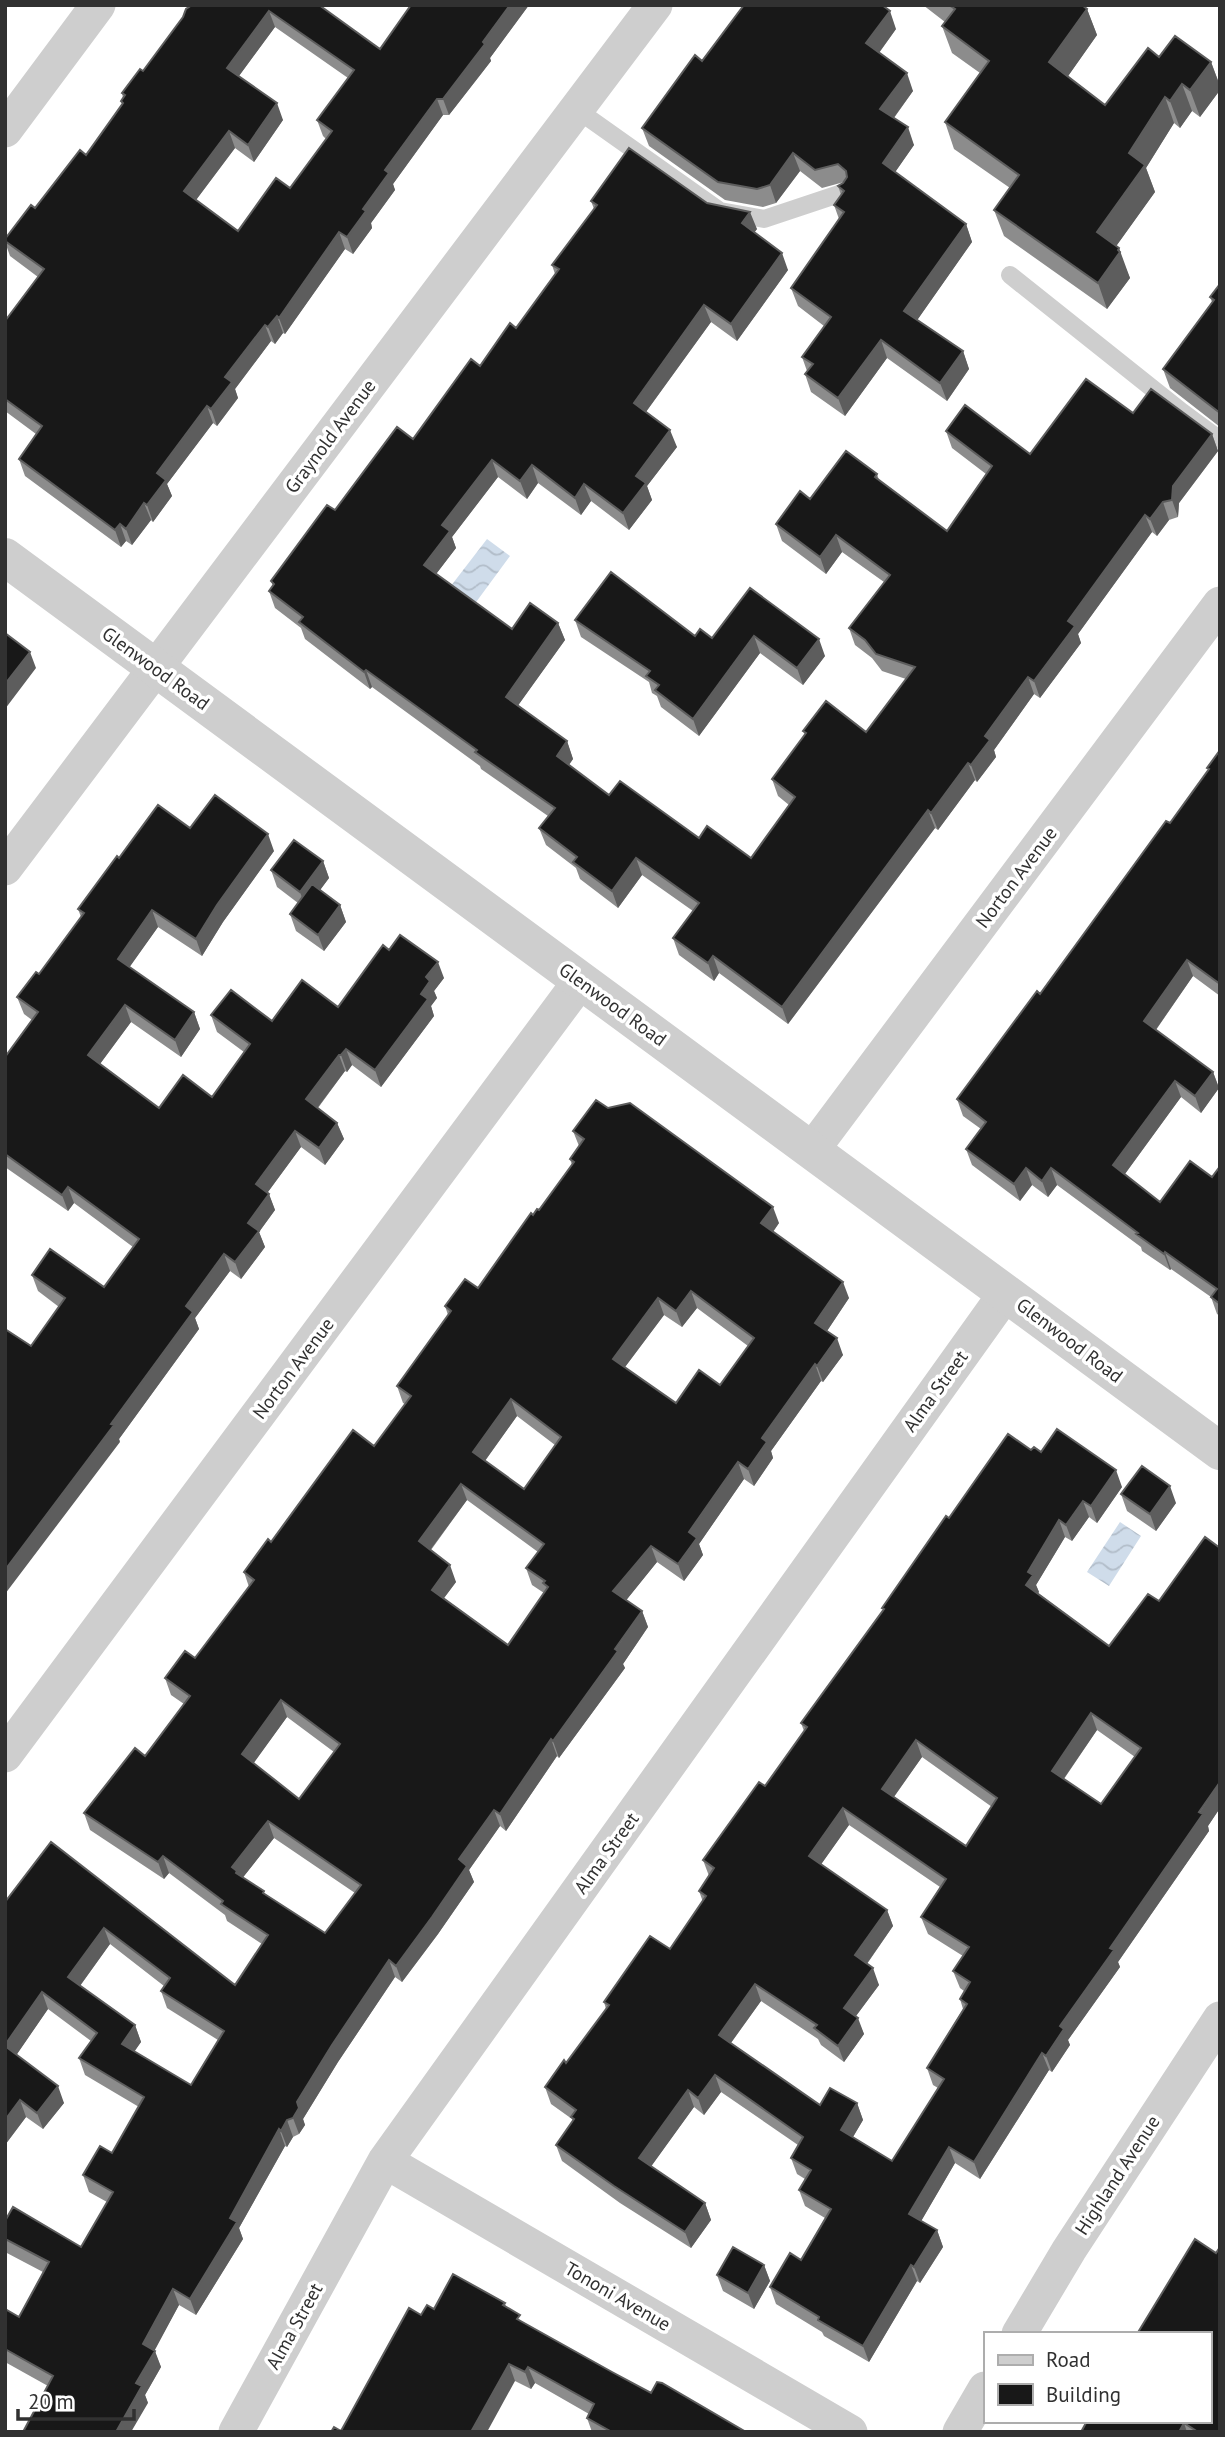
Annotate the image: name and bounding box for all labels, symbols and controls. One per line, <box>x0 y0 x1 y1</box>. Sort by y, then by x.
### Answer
street label: Graynold Avenue <box>279 374 381 498</box>
street label: Glenwood Road <box>98 621 214 715</box>
street label: Norton Avenue <box>970 822 1062 932</box>
street label: Glenwood Road <box>555 957 671 1051</box>
street label: Glenwood Road <box>1012 1292 1128 1388</box>
street label: Norton Avenue <box>247 1313 339 1423</box>
street label: Alma Street <box>897 1345 973 1437</box>
street label: Alma Street <box>568 1807 644 1899</box>
street label: Highland Avenue <box>1069 2111 1165 2239</box>
street label: Tononi Avenue <box>561 2256 675 2336</box>
street label: Alma Street <box>260 2278 328 2373</box>
legend <box>984 2332 1211 2423</box>
text: Road <box>1046 2346 1090 2373</box>
scale bar <box>18 2378 133 2422</box>
text: Building <box>1046 2381 1121 2408</box>
text: 20 m <box>28 2388 74 2415</box>

